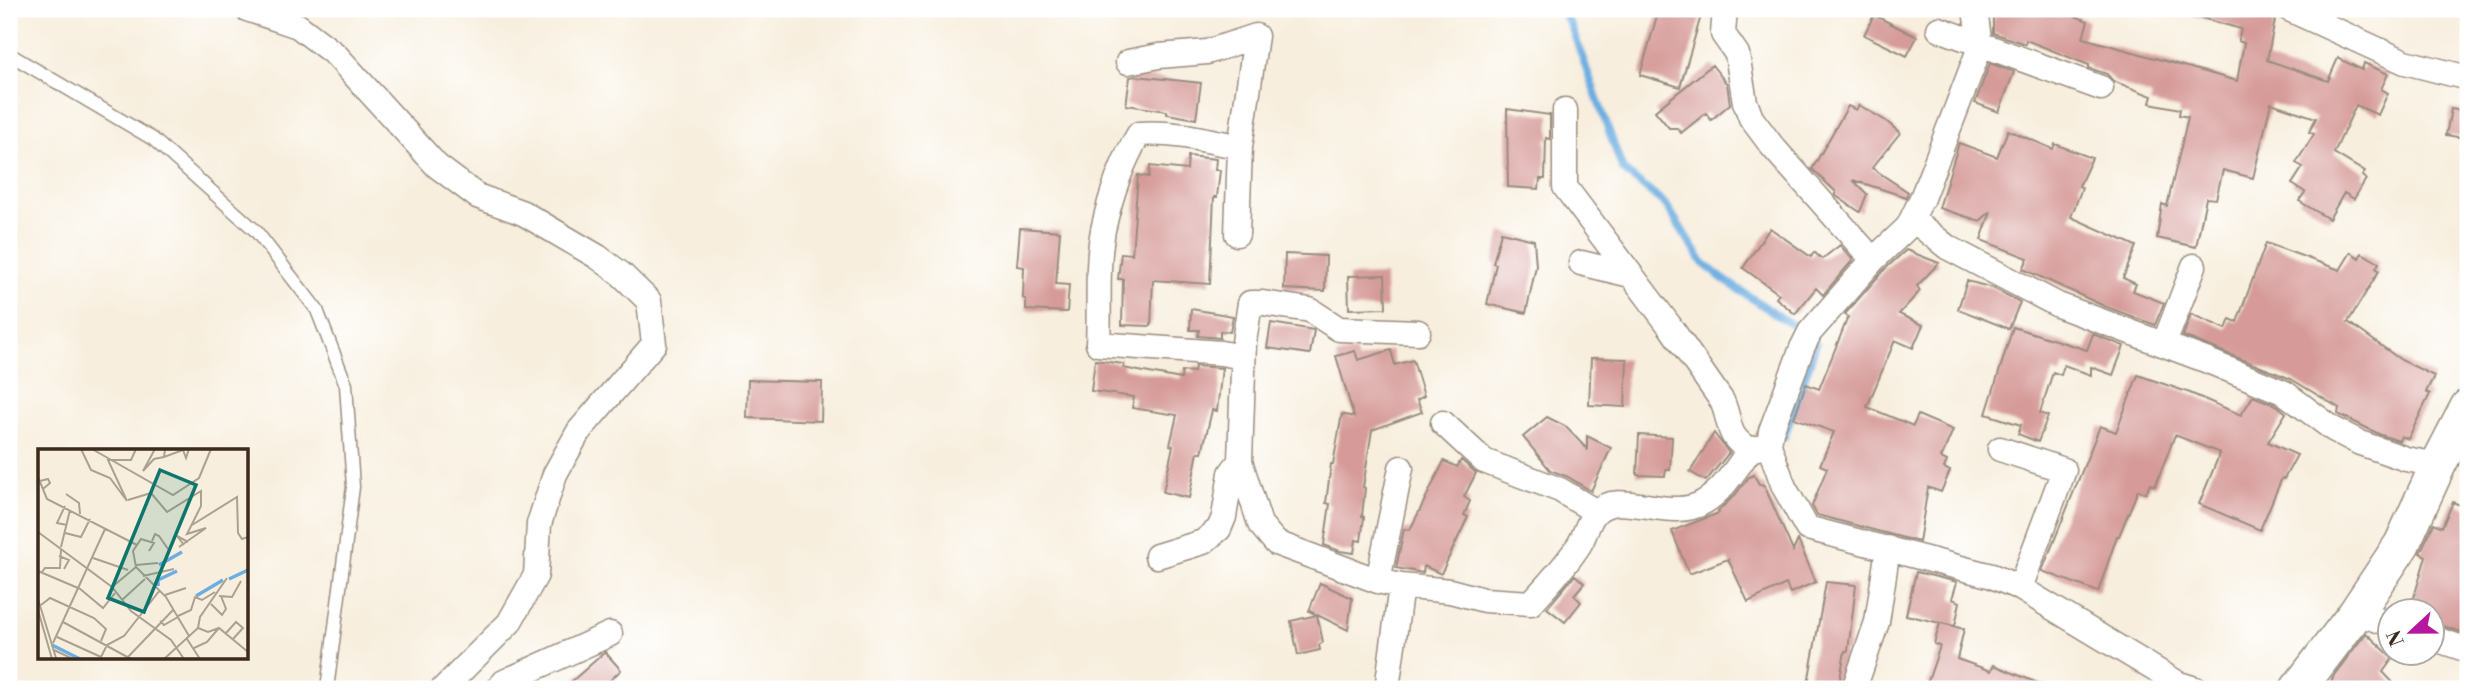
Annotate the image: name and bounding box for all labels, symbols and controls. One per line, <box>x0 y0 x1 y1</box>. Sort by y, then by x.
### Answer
inset map <box>38 449 248 660</box>
north arrow <box>2376 596 2446 666</box>
text: N <box>2382 627 2410 649</box>

